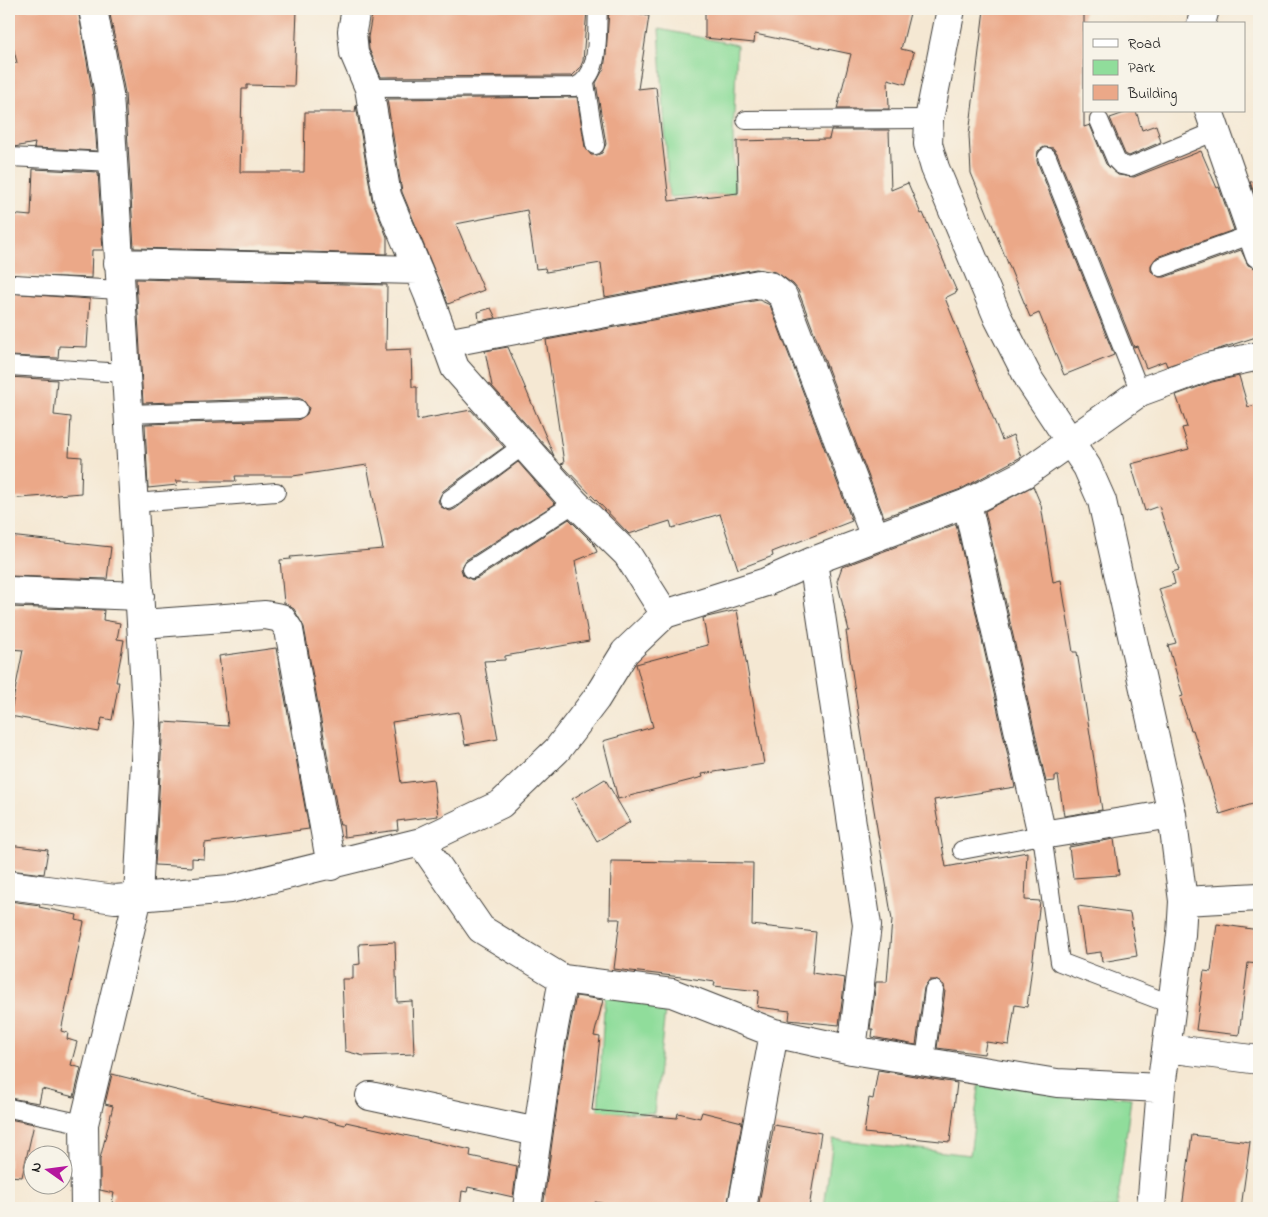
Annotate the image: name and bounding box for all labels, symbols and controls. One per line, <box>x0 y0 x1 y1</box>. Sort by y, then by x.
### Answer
legend <box>1083 22 1246 112</box>
text: Road <box>1128 33 1161 55</box>
text: Park <box>1128 57 1156 79</box>
text: Building <box>1127 83 1177 106</box>
north arrow <box>22 1144 72 1194</box>
text: N <box>26 1160 48 1174</box>

